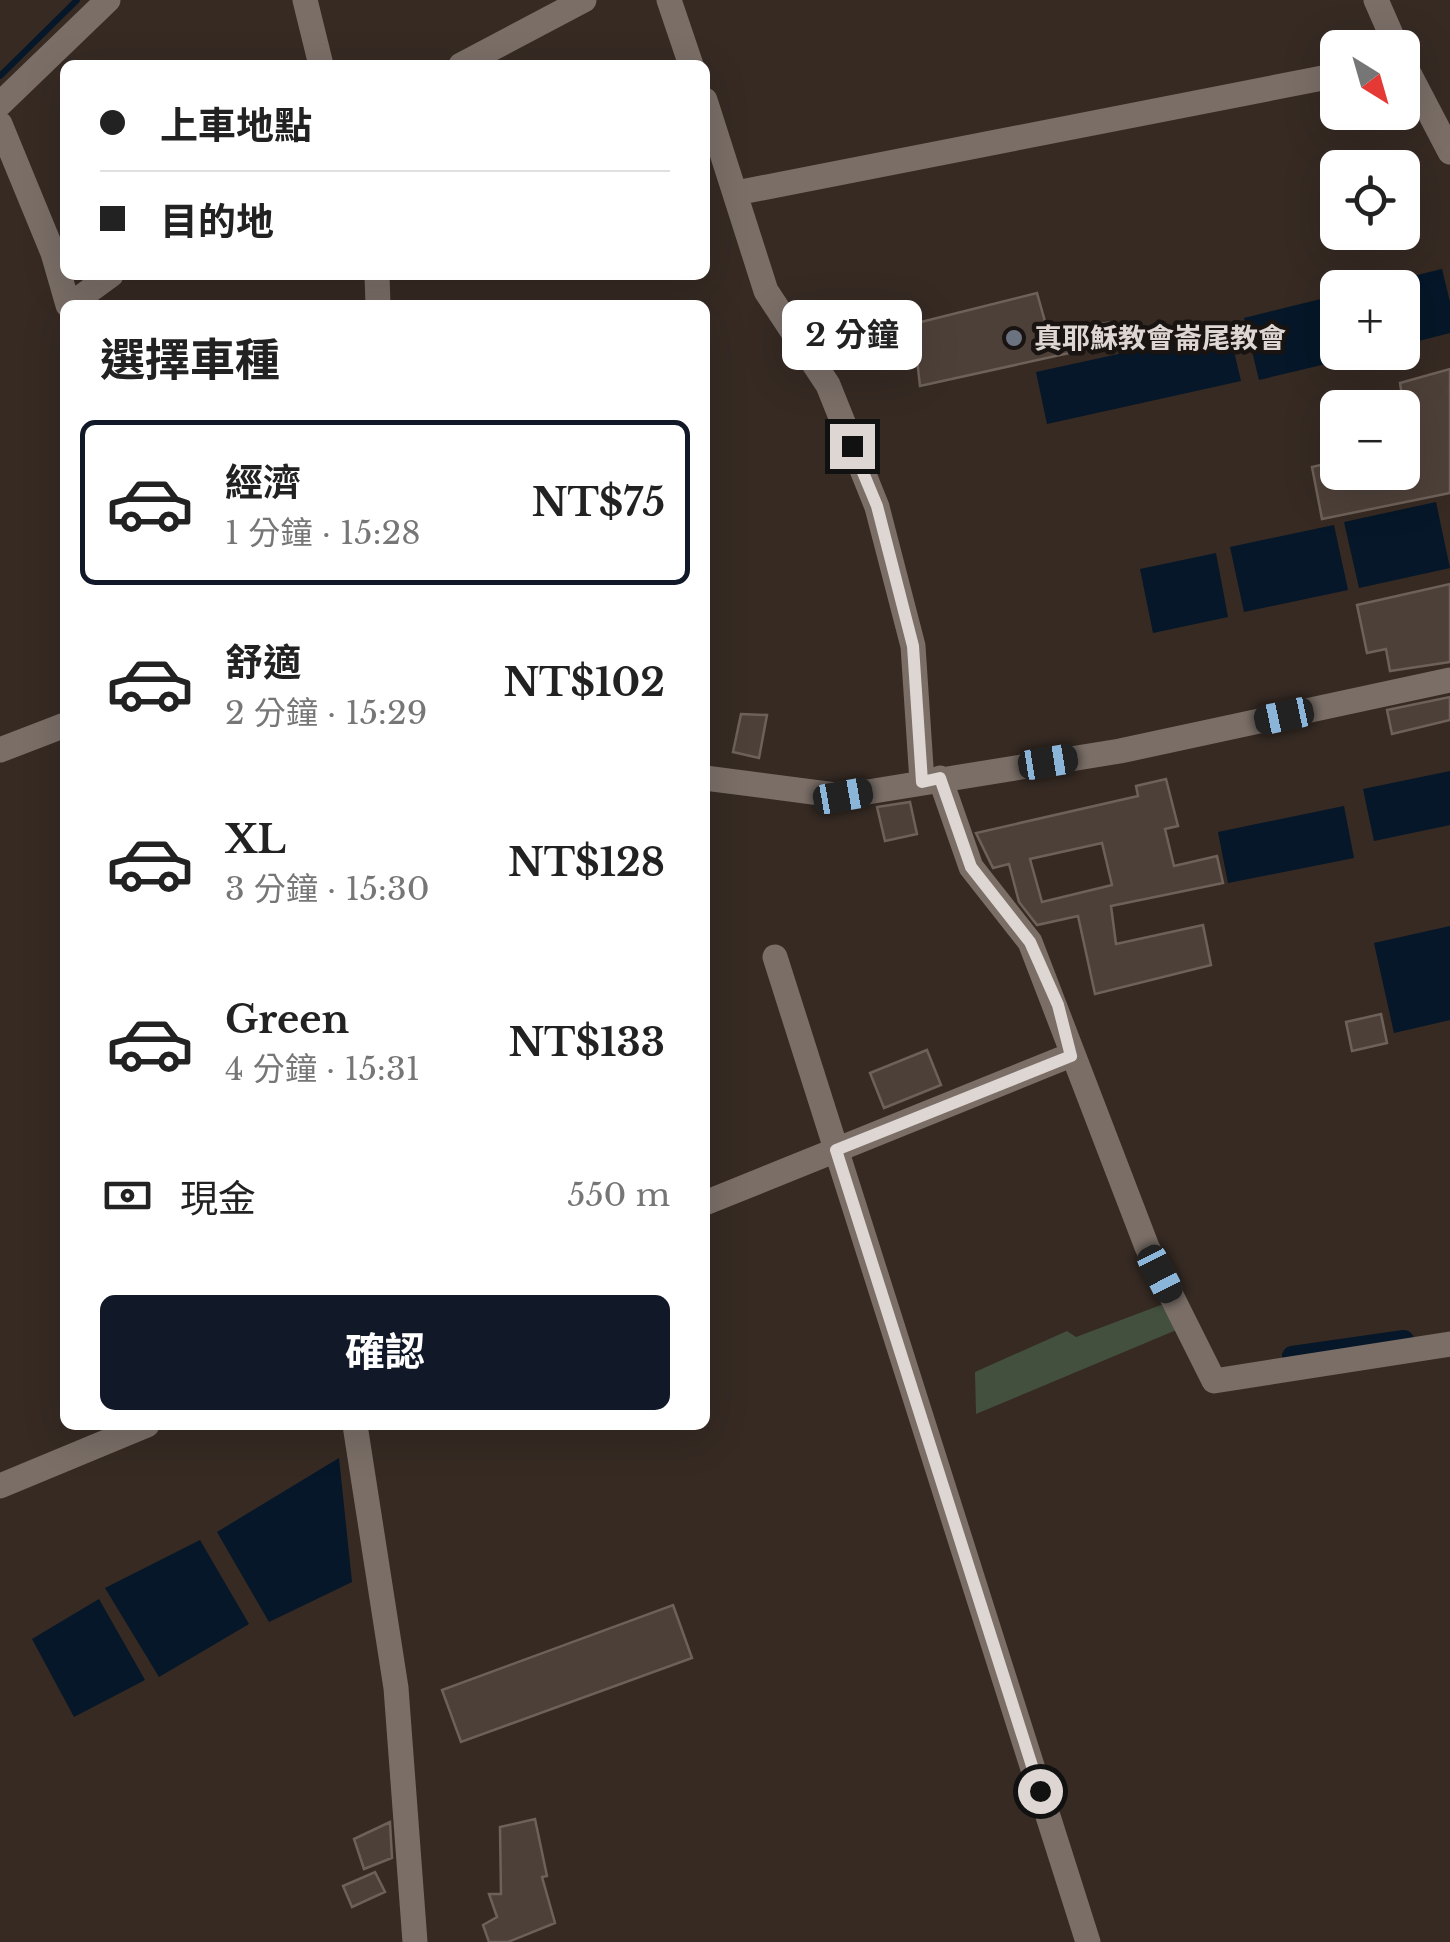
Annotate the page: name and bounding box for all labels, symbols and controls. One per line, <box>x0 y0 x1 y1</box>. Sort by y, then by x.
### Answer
north arrow <box>1320 30 1420 130</box>
map controls <box>1320 30 1420 490</box>
text: 上車地點 <box>160 102 312 149</box>
button: locate <box>1320 150 1420 250</box>
text: 目的地 <box>160 198 274 245</box>
button: + <box>1320 270 1420 370</box>
callout: 2 分鐘 <box>782 301 922 371</box>
text: 2 分鐘 <box>805 315 899 355</box>
place label: 真耶穌教會崙尾教會 <box>1034 321 1286 356</box>
marker: 真耶穌教會崙尾教會 <box>1003 327 1025 349</box>
text: 選擇車種 <box>100 332 280 388</box>
button: − <box>1320 390 1420 490</box>
route end <box>830 424 875 469</box>
icon: car <box>105 458 195 548</box>
text: 經濟 <box>225 459 301 506</box>
text: NT$75 <box>532 479 665 526</box>
text: 1 分鐘 · 15:28 <box>225 513 421 553</box>
icon: car <box>105 638 195 728</box>
text: 舒適 <box>225 639 301 686</box>
text: NT$102 <box>503 659 665 706</box>
text: 2 分鐘 · 15:29 <box>225 693 427 733</box>
car <box>1252 695 1316 737</box>
car <box>1016 742 1080 782</box>
car <box>811 776 875 816</box>
text: XL <box>225 816 286 863</box>
icon: car <box>105 818 195 908</box>
text: NT$128 <box>508 839 665 886</box>
text: 3 分鐘 · 15:30 <box>225 869 430 909</box>
text: Green <box>225 996 349 1043</box>
icon: car <box>105 998 195 1088</box>
text: NT$133 <box>508 1019 665 1066</box>
text: 4 分鐘 · 15:31 <box>225 1049 420 1089</box>
icon: cash <box>100 1168 155 1223</box>
text: 現金 <box>180 1175 256 1222</box>
text: 550 m <box>567 1175 670 1215</box>
car <box>1133 1240 1187 1308</box>
button: 確認 <box>100 1295 670 1410</box>
route start <box>1018 1769 1063 1814</box>

